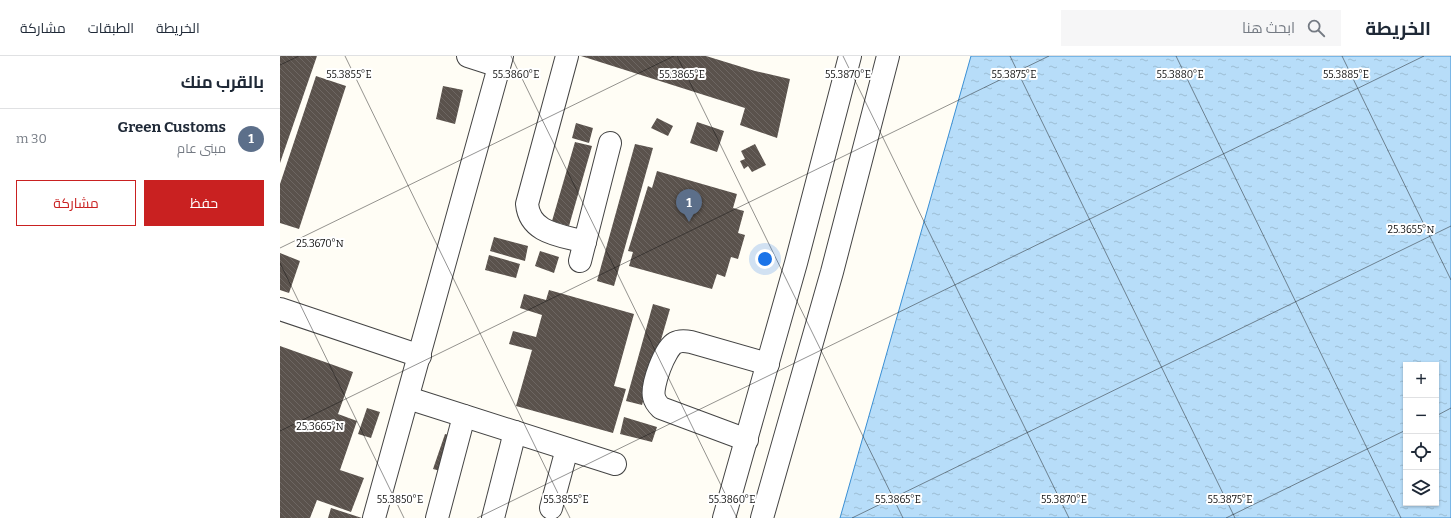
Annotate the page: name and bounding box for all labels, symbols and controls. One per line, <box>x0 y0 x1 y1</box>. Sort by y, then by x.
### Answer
search box <box>1061 10 1341 46</box>
icon: search <box>1305 17 1327 39</box>
text: الخريطة <box>1365 17 1431 40</box>
text: ابحث هنا <box>1242 19 1295 37</box>
text: مشاركة <box>20 20 66 37</box>
text: الطبقات <box>88 20 134 37</box>
text: الخريطة <box>156 20 200 37</box>
text: 55.3855°E <box>326 69 372 81</box>
text: 55.3860°E <box>492 69 540 81</box>
text: 55.3865°E <box>659 69 705 81</box>
text: 55.3870°E <box>825 69 871 81</box>
text: 55.3875°E <box>992 69 1036 81</box>
text: 55.3880°E <box>1156 69 1204 81</box>
text: 55.3885°E <box>1323 69 1369 81</box>
text: بالقرب منك <box>181 72 264 93</box>
text: Green Customs <box>118 118 226 136</box>
text: 30 m <box>16 131 47 146</box>
text: 1 <box>248 131 254 146</box>
text: مبنى عام <box>177 141 226 156</box>
button: مشاركة <box>16 180 136 226</box>
button: حفظ <box>144 180 264 226</box>
pin: 1 <box>676 189 702 222</box>
text: 25.3655°N <box>1388 224 1435 236</box>
text: 25.3670°N <box>296 238 344 250</box>
your location <box>755 249 775 269</box>
map controls <box>1403 362 1439 506</box>
button: + <box>1403 362 1439 398</box>
button: − <box>1403 398 1439 434</box>
text: 25.3665°N <box>296 421 344 433</box>
button: locate <box>1403 434 1439 470</box>
button: layers <box>1403 470 1439 506</box>
text: 55.3850°E <box>377 494 423 506</box>
text: 55.3855°E <box>543 494 589 506</box>
text: 55.3860°E <box>708 494 756 506</box>
text: 55.3865°E <box>875 494 921 506</box>
text: 55.3870°E <box>1041 494 1087 506</box>
text: 55.3875°E <box>1208 494 1252 506</box>

